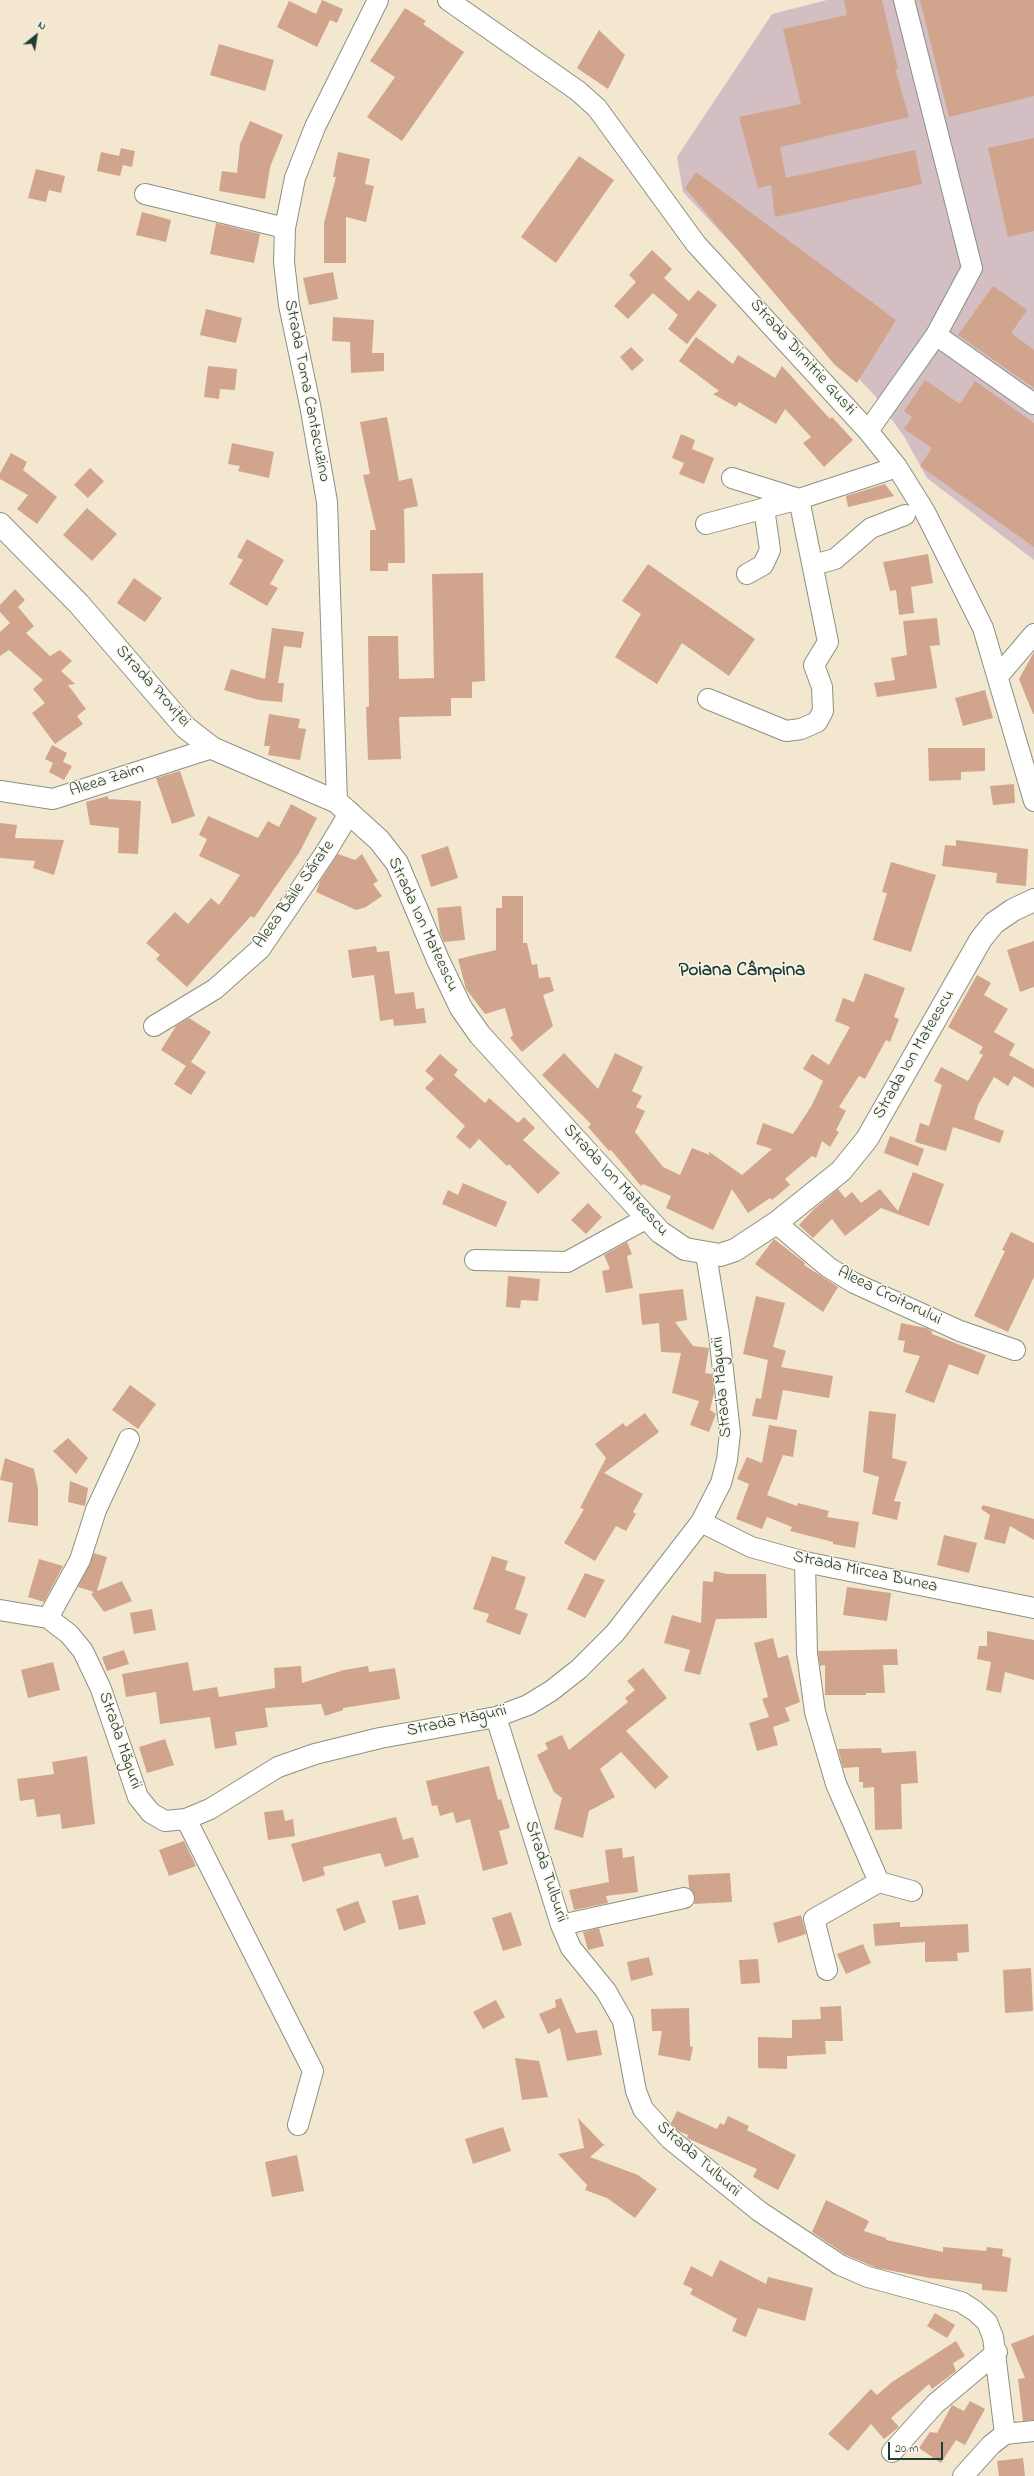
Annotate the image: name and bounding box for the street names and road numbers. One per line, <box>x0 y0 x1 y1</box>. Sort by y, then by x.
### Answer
street label: Strada Dimitrie Gusti <box>744 296 860 420</box>
street label: Strada Toma Cantacuzino <box>278 298 334 484</box>
street label: Strada Proviței <box>110 642 194 732</box>
street label: Aleea Zaim <box>67 759 147 803</box>
street label: Aleea Băile Sărate <box>250 837 340 953</box>
street label: Strada Ion Mateescu <box>382 855 462 995</box>
street label: Strada Ion Mateescu <box>870 987 960 1123</box>
street label: Strada Ion Mateescu <box>558 1121 672 1241</box>
street label: Aleea Croitorului <box>833 1263 945 1331</box>
street label: Strada Măgurii <box>708 1335 738 1439</box>
street label: Strada Mircea Bunea <box>791 1548 939 1598</box>
street label: Strada Măgurii <box>93 1690 145 1792</box>
street label: Strada Măgurii <box>405 1701 509 1743</box>
street label: Strada Tulburii <box>519 1819 571 1925</box>
street label: Strada Tulburii <box>652 2118 744 2202</box>

